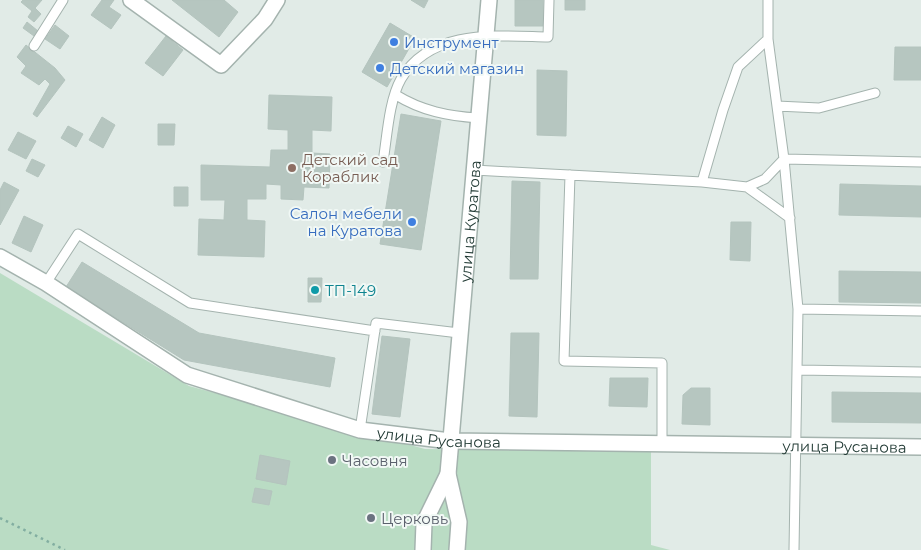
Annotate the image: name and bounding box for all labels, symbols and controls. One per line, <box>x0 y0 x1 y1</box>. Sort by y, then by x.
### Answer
place label: Инструмент <box>404 33 500 52</box>
marker: Инструмент <box>388 36 400 48</box>
place label: Детский магазин <box>390 59 524 78</box>
marker: Детский магазин <box>374 62 386 74</box>
place label: Детский сад Кораблик <box>302 150 398 186</box>
street label: улица Куратова <box>455 159 485 284</box>
marker: Детский сад Кораблик <box>286 162 298 174</box>
place label: Салон мебели на Куратова <box>290 204 402 240</box>
marker: Салон мебели на Куратова <box>406 216 418 228</box>
place label: ТП-149 <box>325 281 376 300</box>
marker: ТП-149 <box>309 284 321 296</box>
street label: улица Русанова <box>375 423 501 451</box>
street label: улица Русанова <box>781 436 907 456</box>
place label: Часовня <box>342 451 408 470</box>
marker: Часовня <box>326 454 338 466</box>
place label: Церковь <box>381 509 448 528</box>
marker: Церковь <box>365 512 377 524</box>

